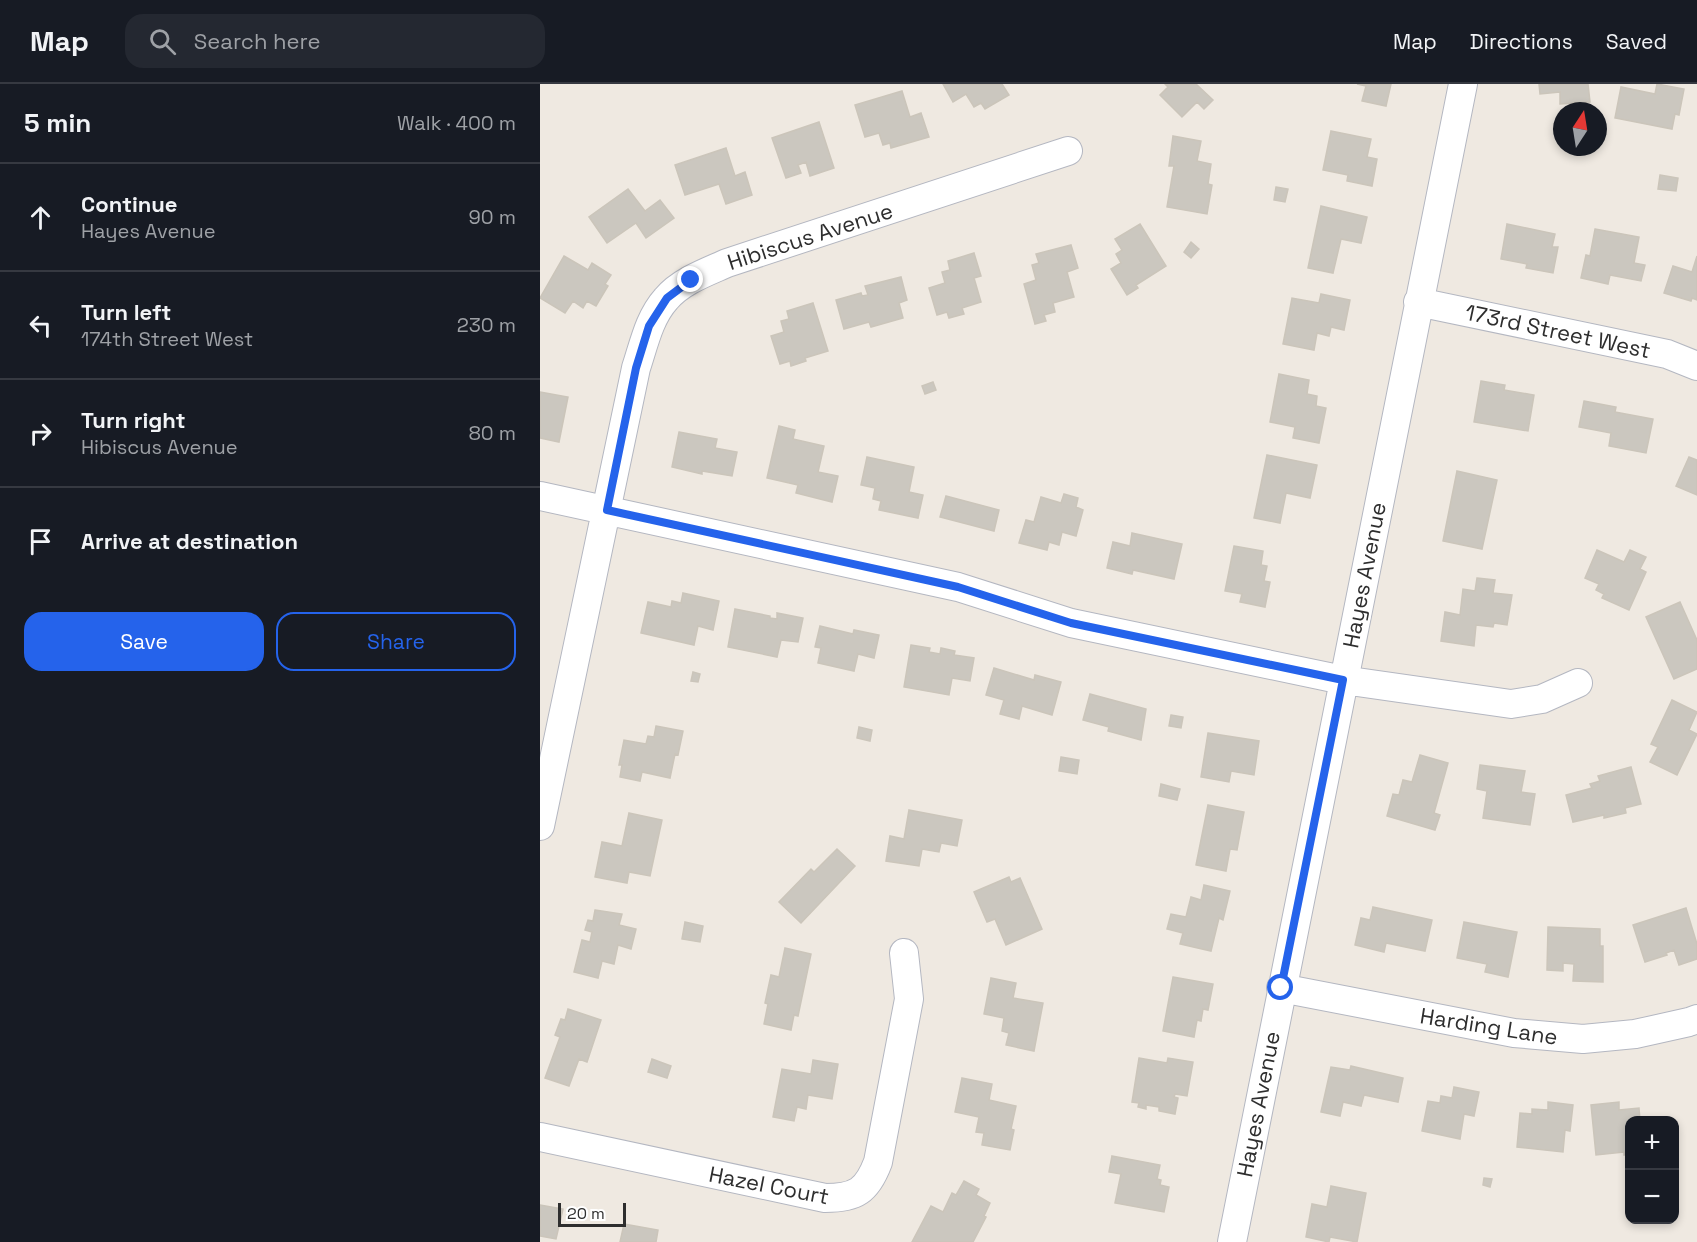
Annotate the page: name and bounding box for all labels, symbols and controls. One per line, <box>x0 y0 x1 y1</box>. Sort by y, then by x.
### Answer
search box <box>125 14 545 68</box>
text: Map <box>30 23 89 59</box>
icon: search <box>146 25 179 58</box>
text: Search here <box>194 27 321 55</box>
text: Map <box>1393 28 1437 55</box>
text: Directions <box>1470 28 1573 55</box>
text: Saved <box>1606 28 1667 55</box>
north arrow <box>1553 102 1607 156</box>
text: 5 min <box>24 106 91 140</box>
text: Walk · 400 m <box>397 110 516 136</box>
text: Continue <box>81 190 177 218</box>
street label: Hibiscus Avenue <box>724 196 896 276</box>
icon: ahead <box>24 201 57 234</box>
text: 90 m <box>469 204 516 230</box>
text: Hayes Avenue <box>81 218 216 244</box>
route end <box>677 266 703 292</box>
text: Turn left <box>81 298 171 326</box>
street label: 173rd Street West <box>1463 298 1653 364</box>
icon: left <box>24 309 57 342</box>
text: 230 m <box>457 312 516 338</box>
text: 174th Street West <box>81 326 253 352</box>
text: Turn right <box>81 406 186 434</box>
icon: right <box>24 417 57 450</box>
text: 80 m <box>468 420 516 446</box>
text: Hibiscus Avenue <box>81 434 238 460</box>
street label: Hayes Avenue <box>1336 500 1392 650</box>
icon: arrive <box>24 525 57 558</box>
text: Arrive at destination <box>81 527 298 555</box>
button: Save <box>24 612 264 671</box>
button: Share <box>276 612 516 671</box>
route start <box>1267 974 1293 1000</box>
street label: Harding Lane <box>1418 1001 1560 1051</box>
street label: Hayes Avenue <box>1230 1029 1286 1179</box>
map controls <box>1625 1116 1679 1224</box>
button: + <box>1625 1116 1679 1170</box>
street label: Hazel Court <box>707 1160 831 1210</box>
button: − <box>1625 1170 1679 1224</box>
scale bar <box>558 1200 626 1228</box>
text: 20 m <box>567 1203 605 1224</box>

